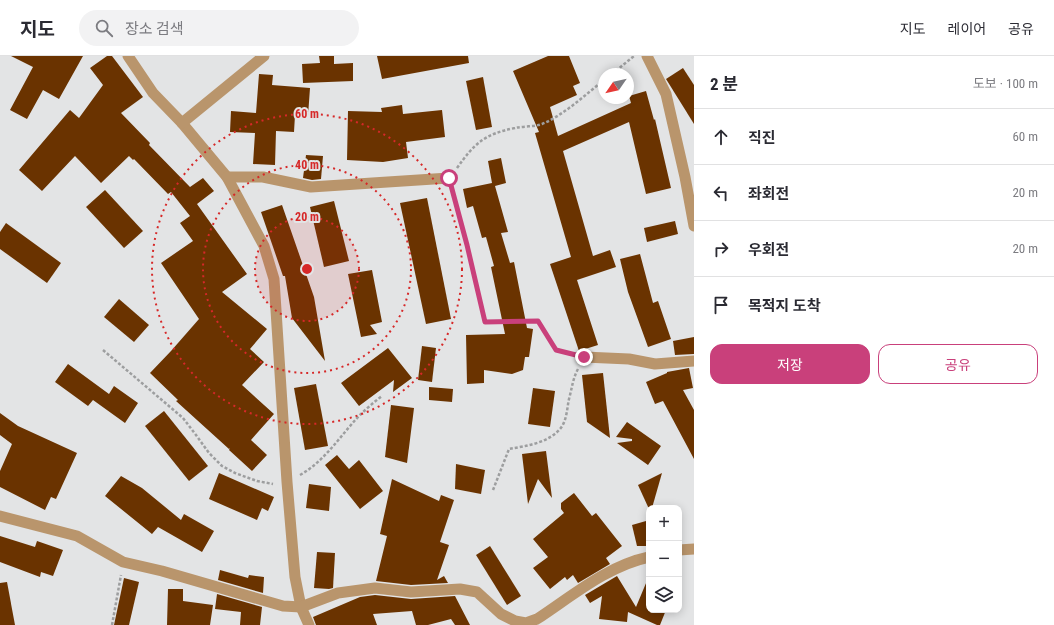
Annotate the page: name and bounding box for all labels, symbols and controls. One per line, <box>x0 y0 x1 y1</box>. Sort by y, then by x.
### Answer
search box <box>79 10 359 46</box>
icon: search <box>93 17 115 39</box>
text: 지도 <box>20 18 55 41</box>
text: 장소 검색 <box>125 20 184 38</box>
text: 지도 <box>900 21 926 37</box>
text: 레이어 <box>948 21 986 37</box>
text: 공유 <box>1008 21 1034 37</box>
north arrow <box>598 68 634 104</box>
text: 2 분 <box>710 74 738 94</box>
text: 도보 · 100 m <box>973 76 1038 91</box>
text: 60 m <box>295 107 319 121</box>
icon: ahead <box>710 126 732 148</box>
text: 직진 <box>748 129 776 147</box>
text: 60 m <box>1012 129 1038 144</box>
text: 40 m <box>295 158 319 172</box>
route start <box>440 169 458 187</box>
icon: left <box>710 182 732 204</box>
text: 좌회전 <box>748 185 789 203</box>
text: 20 m <box>1012 185 1038 200</box>
text: 20 m <box>295 210 319 224</box>
icon: right <box>710 238 732 260</box>
text: 우회전 <box>748 241 789 259</box>
text: 20 m <box>1012 241 1038 256</box>
centre of rings <box>300 262 314 276</box>
icon: arrive <box>710 294 732 316</box>
text: 목적지 도착 <box>748 297 820 315</box>
button: 저장 <box>710 344 870 384</box>
button: 공유 <box>878 344 1038 384</box>
route end <box>575 348 593 366</box>
map controls <box>646 505 682 613</box>
button: + <box>646 505 682 541</box>
button: − <box>646 541 682 577</box>
button: layers <box>646 577 682 613</box>

